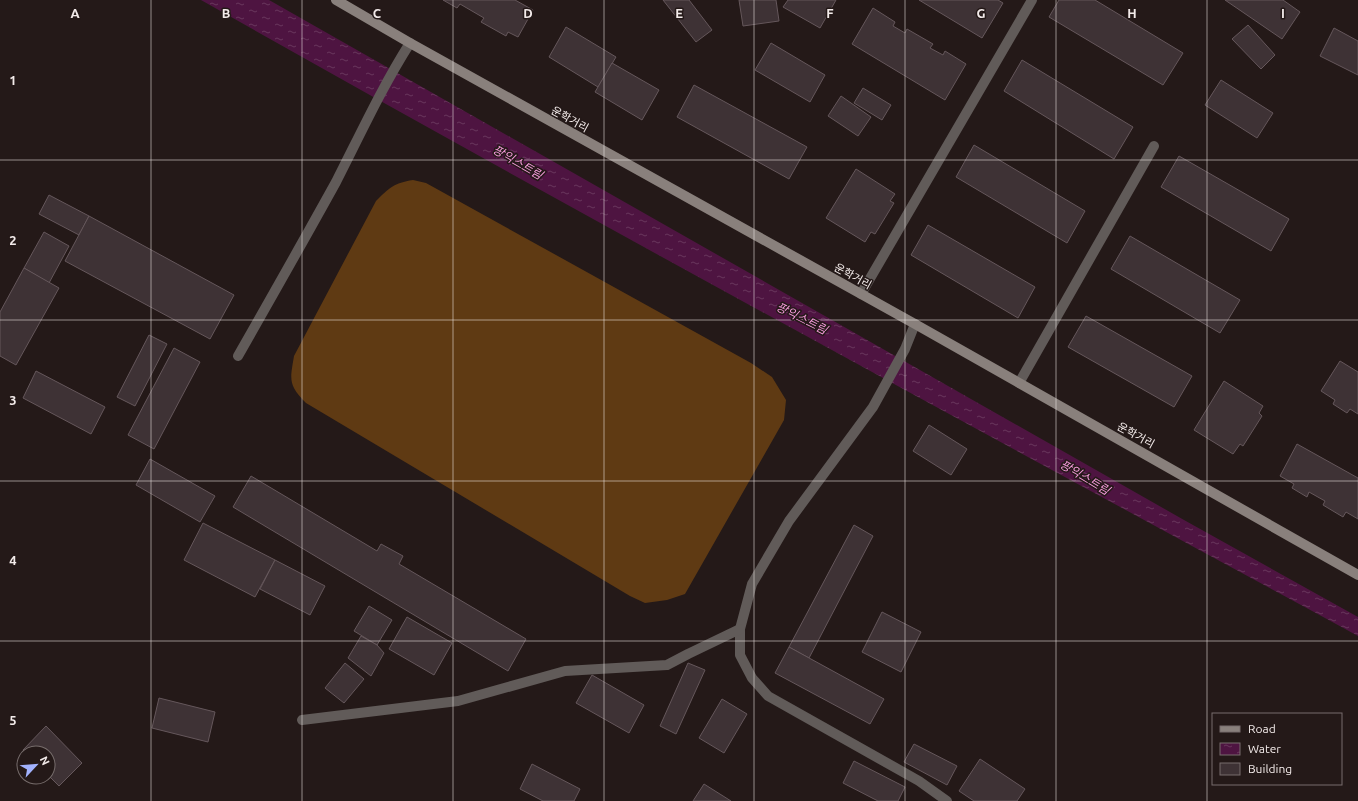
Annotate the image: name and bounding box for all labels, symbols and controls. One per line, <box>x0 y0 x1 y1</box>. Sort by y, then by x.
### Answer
text: A <box>70 6 80 20</box>
text: B <box>222 6 231 20</box>
text: C <box>373 6 382 20</box>
text: D <box>523 6 533 20</box>
text: E <box>675 6 683 20</box>
text: F <box>826 6 834 20</box>
text: G <box>977 6 986 20</box>
text: H <box>1127 6 1137 20</box>
text: I <box>1281 6 1285 20</box>
text: 1 <box>9 73 17 87</box>
street label: 운학거리 <box>549 104 591 134</box>
water label: 팡익스트림 <box>491 143 546 182</box>
text: 2 <box>9 233 17 247</box>
street label: 운학거리 <box>832 261 874 291</box>
water label: 팡익스트림 <box>774 300 830 337</box>
text: 3 <box>9 393 17 407</box>
street label: 운학거리 <box>1115 420 1157 450</box>
water label: 팡익스트림 <box>1058 457 1113 497</box>
text: 4 <box>9 553 17 567</box>
text: 5 <box>9 713 17 727</box>
legend <box>1212 713 1342 785</box>
text: Road <box>1248 722 1276 735</box>
text: Water <box>1248 742 1281 755</box>
north arrow <box>16 745 56 785</box>
text: N <box>38 754 52 767</box>
text: Building <box>1248 762 1292 775</box>

